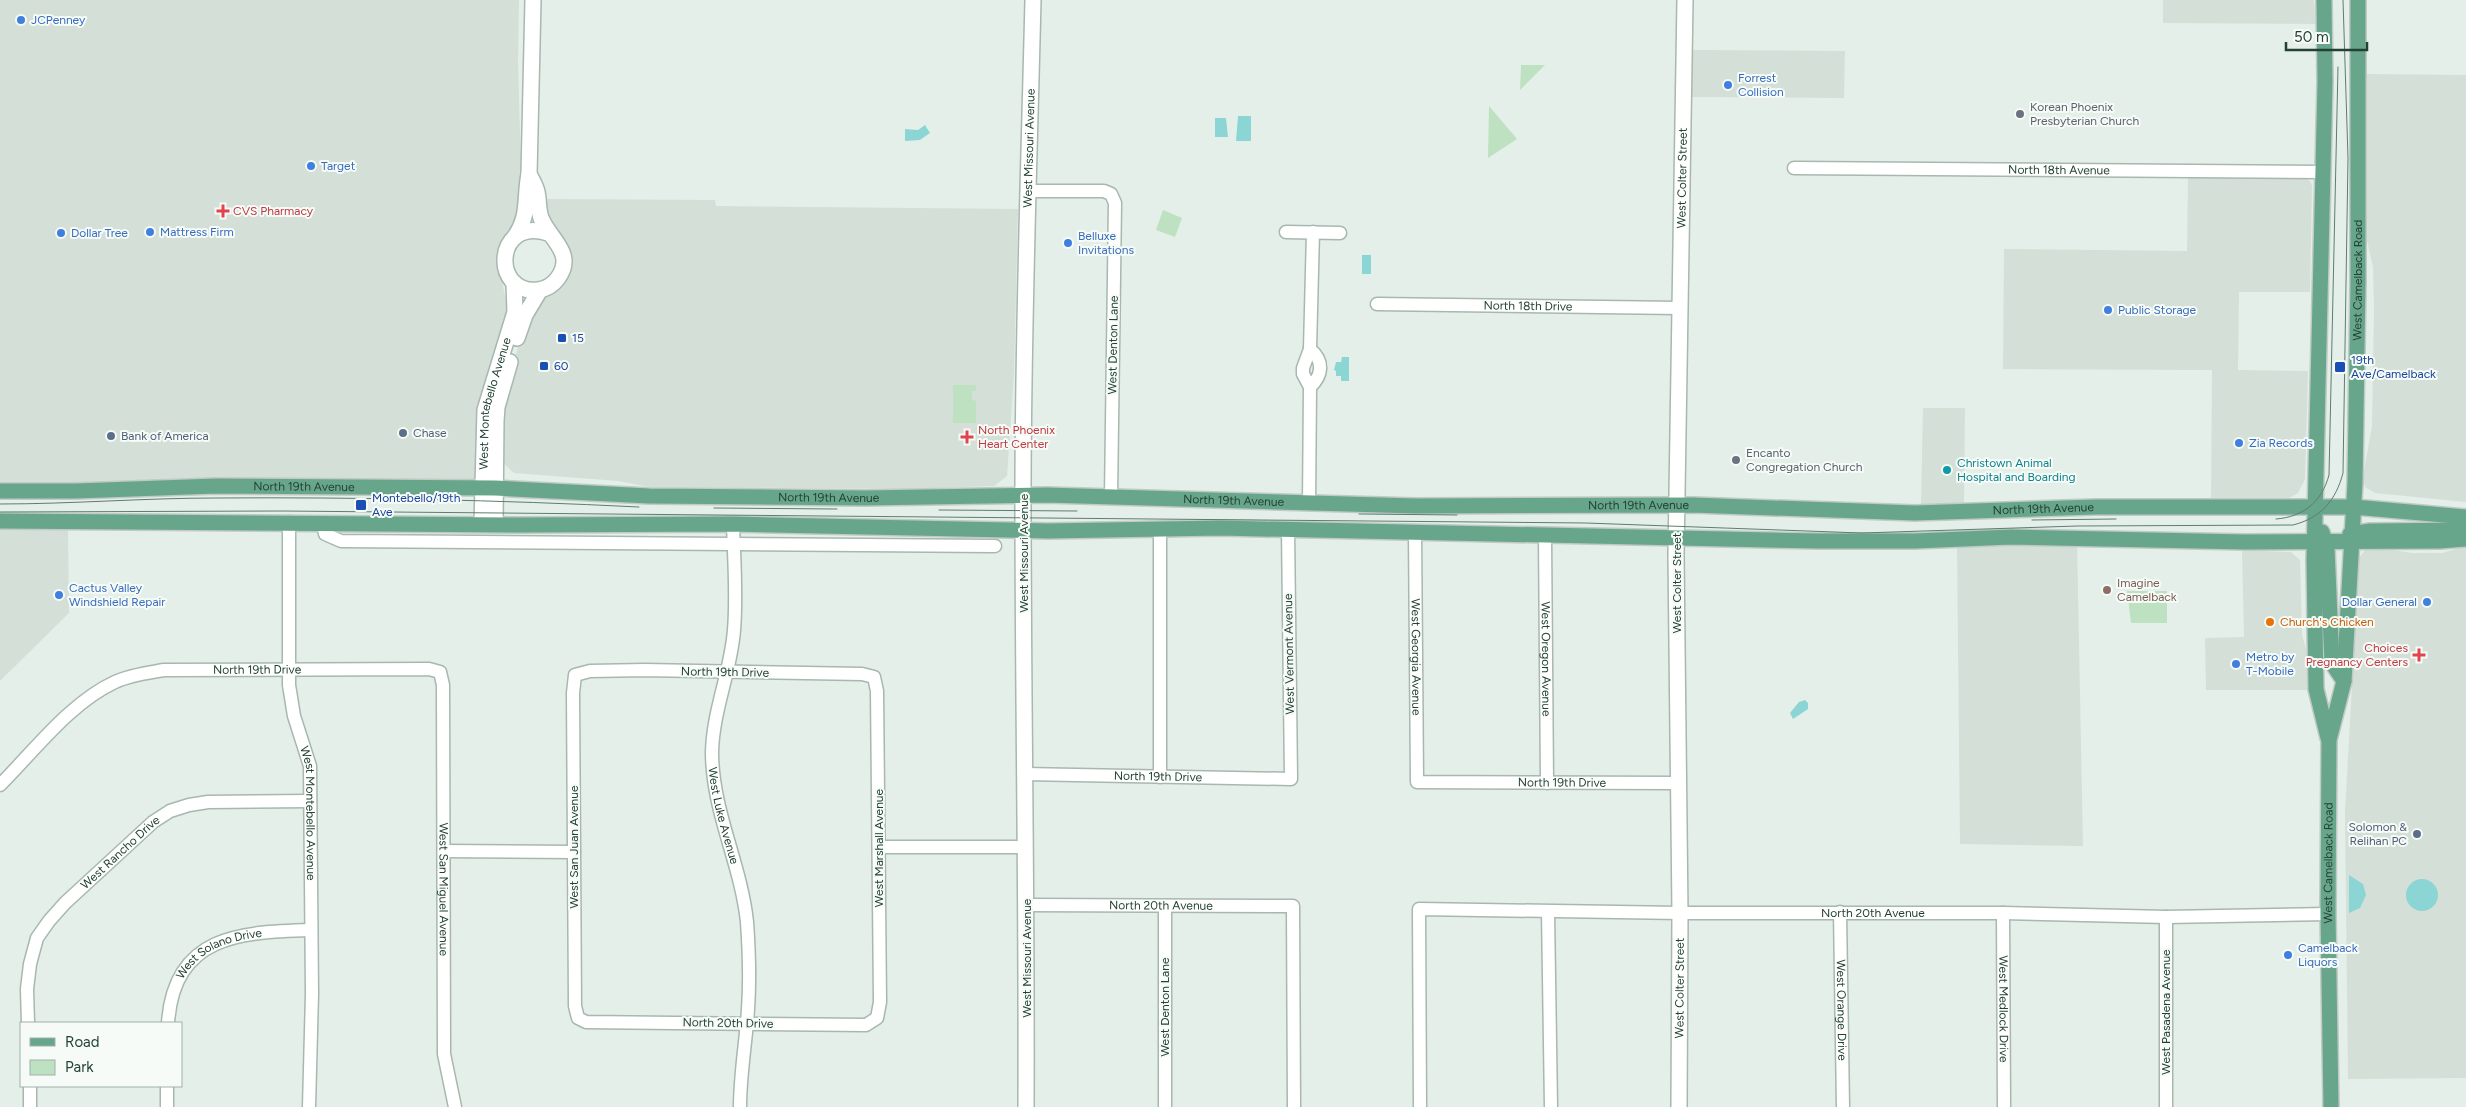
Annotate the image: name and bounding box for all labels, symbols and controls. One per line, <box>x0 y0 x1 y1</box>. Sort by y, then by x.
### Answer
place label: JCPenney <box>31 13 86 27</box>
marker: JCPenney <box>15 14 27 26</box>
scale bar <box>2286 20 2367 52</box>
text: 50 m <box>2294 28 2329 46</box>
place label: Forrest Collision <box>1738 71 1784 99</box>
marker: Forrest Collision <box>1722 79 1734 91</box>
street label: West Missouri Avenue <box>1021 88 1038 208</box>
place label: Korean Phoenix Presbyterian Church <box>2030 100 2140 128</box>
marker: Korean Phoenix Presbyterian Church <box>2014 108 2026 120</box>
street label: West Colter Street <box>1674 127 1690 229</box>
place label: Target <box>321 159 356 173</box>
marker: Target <box>305 160 317 172</box>
street label: North 18th Avenue <box>2008 163 2110 177</box>
place label: CVS Pharmacy <box>233 204 314 218</box>
marker: CVS Pharmacy <box>217 205 229 217</box>
street label: West Camelback Road <box>2350 220 2365 341</box>
place label: Mattress Firm <box>160 225 234 239</box>
place label: Dollar Tree <box>71 226 128 240</box>
marker: Mattress Firm <box>144 226 156 238</box>
marker: Dollar Tree <box>55 227 67 239</box>
place label: Belluxe Invitations <box>1078 229 1134 257</box>
marker: Belluxe Invitations <box>1062 237 1074 249</box>
street label: West Denton Lane <box>1105 295 1121 395</box>
street label: North 18th Drive <box>1483 298 1573 314</box>
place label: Public Storage <box>2118 303 2197 317</box>
marker: Public Storage <box>2102 304 2114 316</box>
place label: 15 <box>572 331 584 345</box>
marker: 15 <box>556 332 568 344</box>
street label: West Montebello Avenue <box>476 335 514 470</box>
place label: 19th Ave/Camelback <box>2351 353 2436 381</box>
place label: 60 <box>554 359 569 373</box>
marker: 60 <box>538 360 550 372</box>
marker: 19th Ave/Camelback <box>2333 360 2347 374</box>
place label: North Phoenix Heart Center <box>978 423 1055 451</box>
place label: Chase <box>413 426 447 440</box>
marker: Chase <box>397 427 409 439</box>
place label: Bank of America <box>121 429 209 443</box>
marker: Bank of America <box>105 430 117 442</box>
marker: North Phoenix Heart Center <box>960 430 974 444</box>
place label: Zia Records <box>2249 436 2313 450</box>
marker: Zia Records <box>2233 437 2245 449</box>
place label: Encanto Congregation Church <box>1746 446 1863 474</box>
marker: Encanto Congregation Church <box>1730 454 1742 466</box>
place label: Christown Animal Hospital and Boarding <box>1957 456 2076 484</box>
marker: Christown Animal Hospital and Boarding <box>1941 464 1953 476</box>
street label: North 19th Avenue <box>253 479 355 494</box>
street label: North 19th Avenue <box>778 490 880 505</box>
place label: Montebello/19th Ave <box>372 491 461 519</box>
street label: North 19th Avenue <box>1183 492 1285 509</box>
street label: West Missouri Avenue <box>1017 493 1031 612</box>
marker: Montebello/19th Ave <box>354 498 368 512</box>
street label: North 19th Avenue <box>1588 498 1690 512</box>
street label: North 19th Avenue <box>1992 500 2095 517</box>
street label: West Colter Street <box>1670 532 1684 633</box>
place label: Imagine Camelback <box>2117 576 2177 604</box>
place label: Cactus Valley Windshield Repair <box>69 581 165 609</box>
marker: Imagine Camelback <box>2101 584 2113 596</box>
marker: Cactus Valley Windshield Repair <box>53 589 65 601</box>
street label: West Vermont Avenue <box>1281 593 1297 715</box>
place label: Dollar General <box>2342 595 2417 609</box>
marker: Dollar General <box>2421 596 2433 608</box>
street label: West Georgia Avenue <box>1409 598 1423 716</box>
street label: West Oregon Avenue <box>1539 601 1553 717</box>
place label: Church's Chicken <box>2280 615 2374 629</box>
marker: Church's Chicken <box>2264 616 2276 628</box>
place label: Choices Pregnancy Centers <box>2306 641 2408 669</box>
marker: Choices Pregnancy Centers <box>2412 648 2426 662</box>
place label: Metro by T-Mobile <box>2246 650 2295 678</box>
marker: Metro by T-Mobile <box>2230 658 2242 670</box>
street label: North 19th Drive <box>213 662 302 677</box>
street label: North 19th Drive <box>681 664 770 680</box>
street label: West Montebello Avenue <box>297 744 318 881</box>
street label: West Luke Avenue <box>706 766 742 866</box>
street label: North 19th Drive <box>1114 769 1203 784</box>
street label: North 19th Drive <box>1518 775 1607 790</box>
street label: West San Juan Avenue <box>567 785 581 909</box>
street label: West Marshall Avenue <box>872 788 886 907</box>
street label: West Camelback Road <box>2321 802 2336 924</box>
street label: West Rancho Drive <box>78 812 163 892</box>
place label: Solomon & Relihan PC <box>2349 820 2407 848</box>
street label: West San Miguel Avenue <box>436 823 451 957</box>
marker: Solomon & Relihan PC <box>2411 828 2423 840</box>
street label: West Missouri Avenue <box>1020 898 1034 1017</box>
street label: North 20th Avenue <box>1109 898 1213 913</box>
street label: North 20th Avenue <box>1821 906 1925 920</box>
street label: West Solano Drive <box>173 926 263 981</box>
street label: West Colter Street <box>1672 937 1687 1038</box>
place label: Camelback Liquors <box>2298 941 2358 969</box>
street label: West Pasadena Avenue <box>2159 949 2173 1075</box>
marker: Camelback Liquors <box>2282 949 2294 961</box>
street label: West Medlock Drive <box>1996 955 2011 1063</box>
street label: West Denton Lane <box>1158 957 1172 1056</box>
street label: West Orange Drive <box>1834 959 1849 1061</box>
street label: North 20th Drive <box>682 1015 774 1031</box>
legend <box>20 1022 182 1087</box>
text: Road <box>65 1033 100 1051</box>
text: Park <box>65 1058 94 1076</box>

